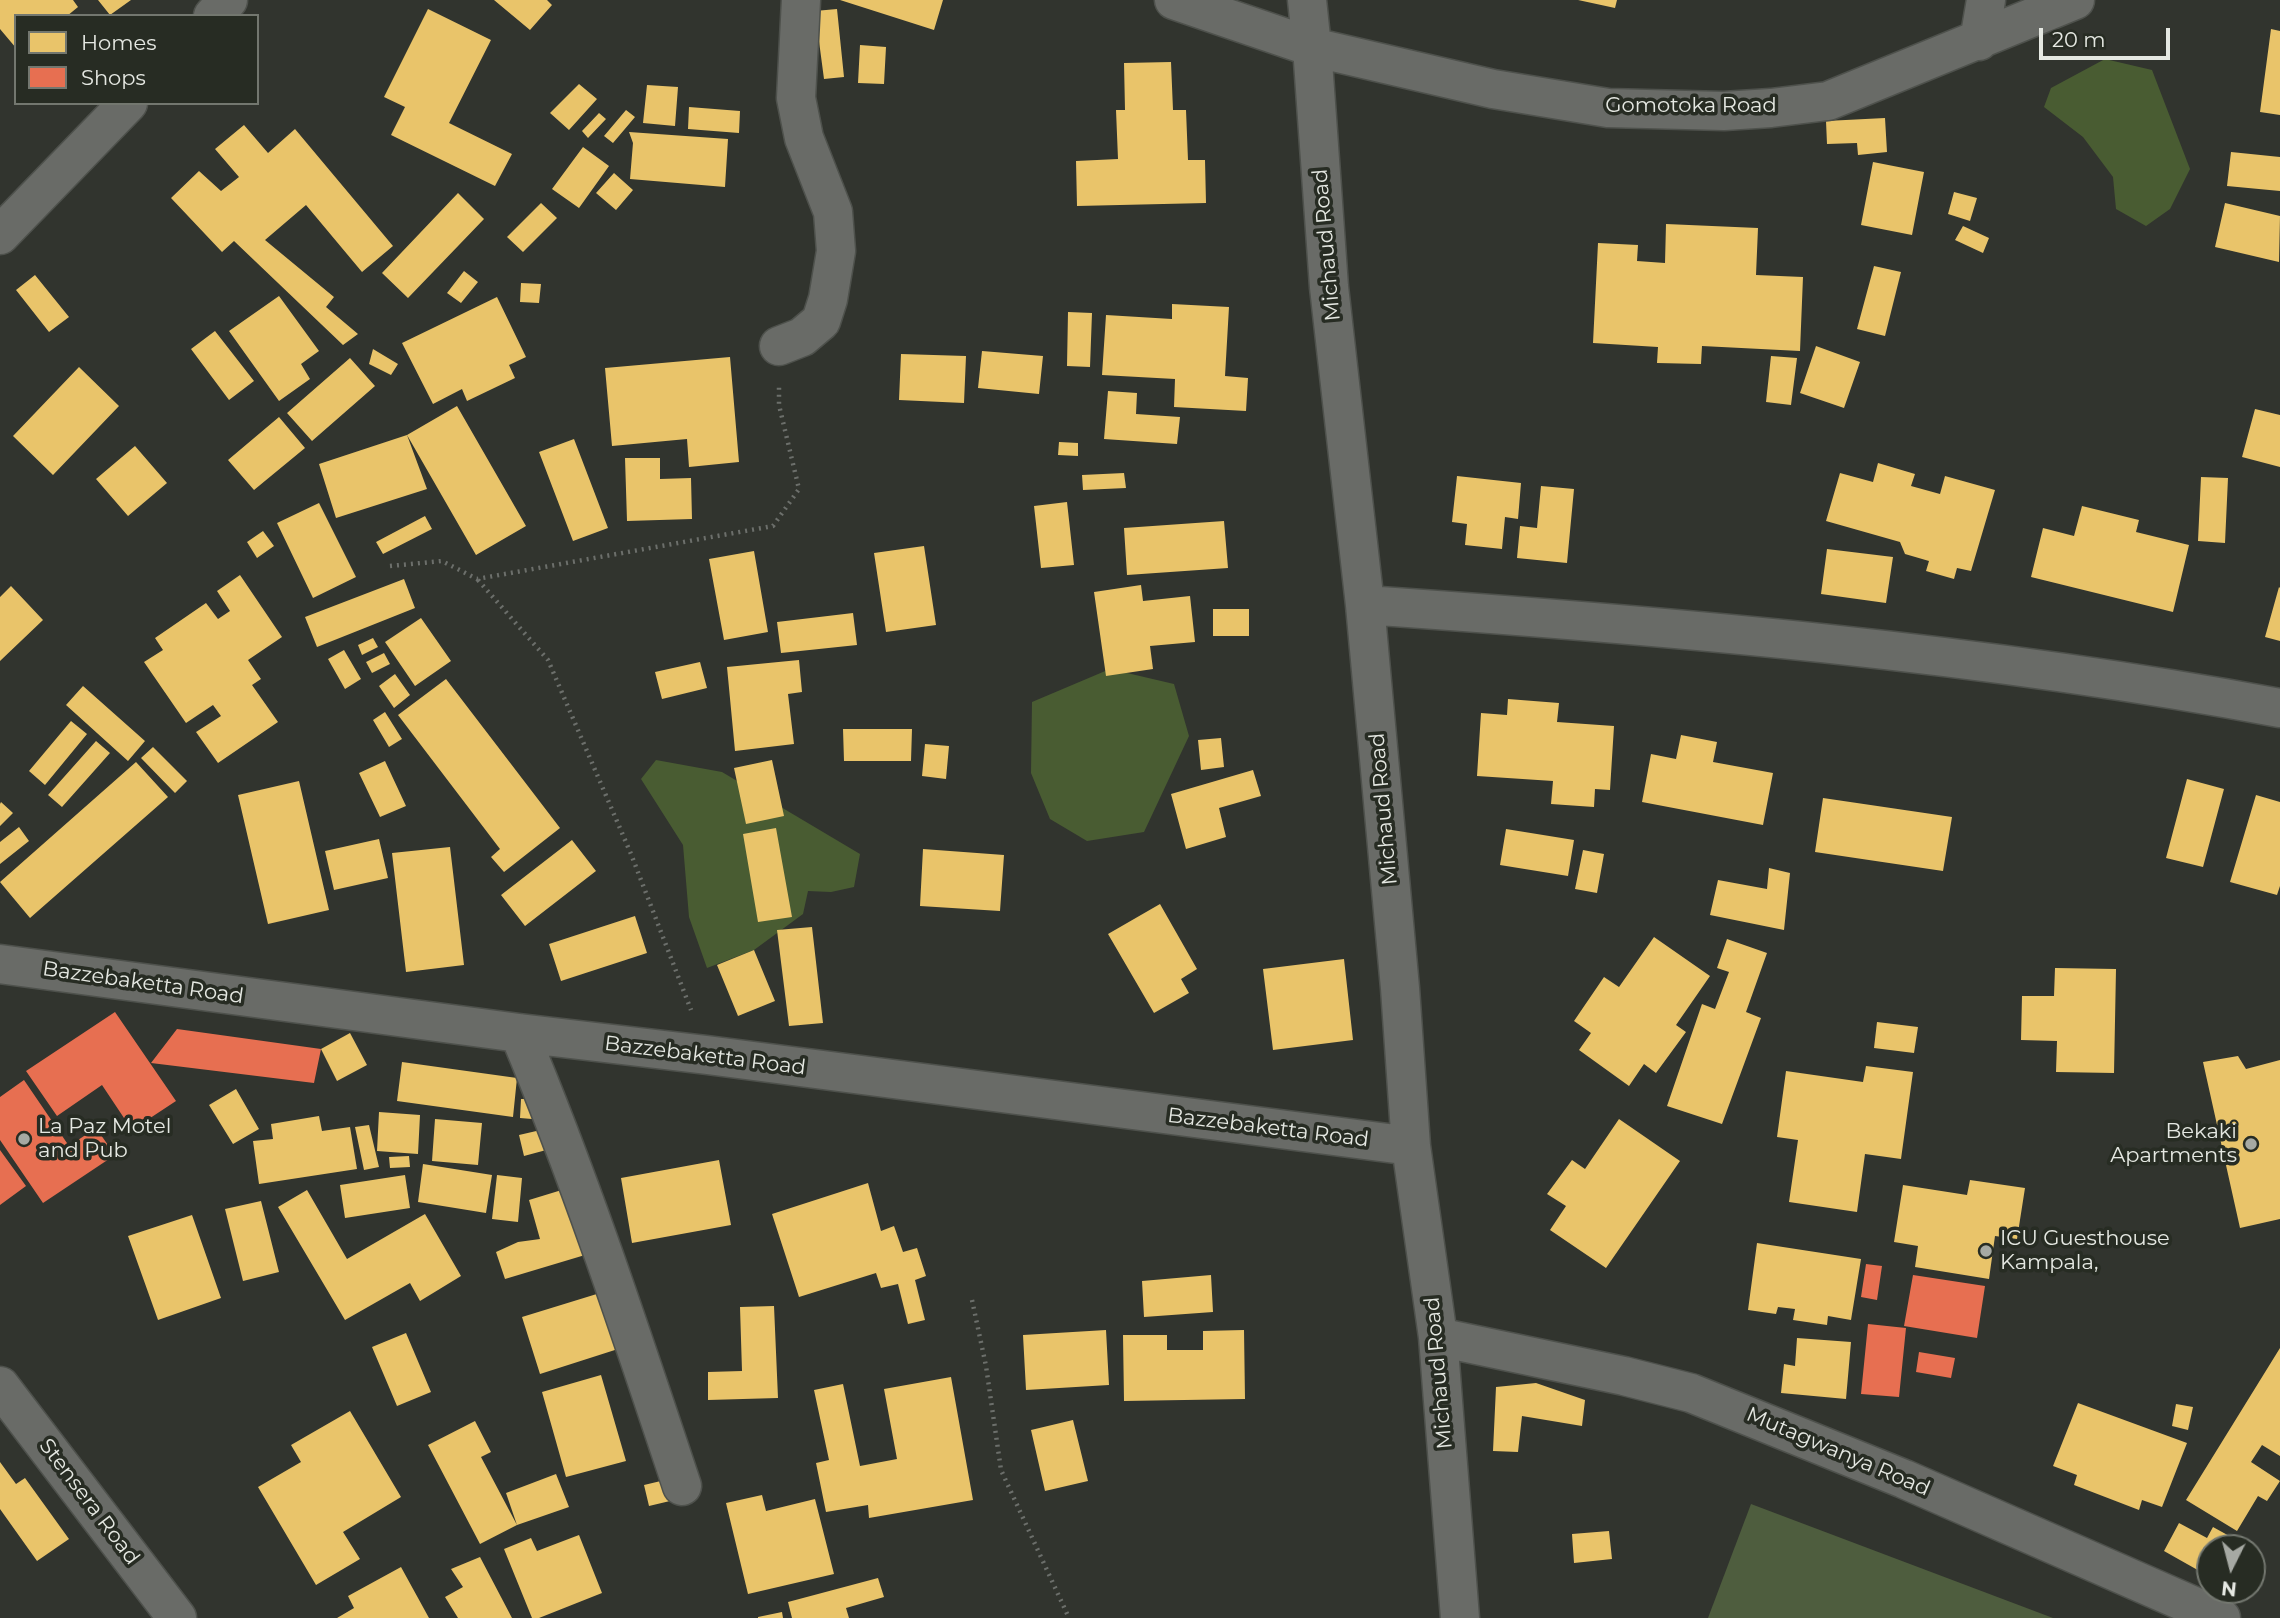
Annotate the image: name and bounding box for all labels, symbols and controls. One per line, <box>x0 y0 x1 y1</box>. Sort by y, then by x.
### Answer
legend <box>14 14 259 105</box>
scale bar <box>2042 14 2173 58</box>
text: 20 m <box>2052 27 2106 52</box>
text: Homes <box>81 30 156 55</box>
text: Shops <box>81 65 146 90</box>
street label: Gomotoka Road <box>1605 93 1777 119</box>
street label: Michaud Road <box>1308 168 1346 322</box>
street label: Michaud Road <box>1365 732 1403 886</box>
street label: Bazzebaketta Road <box>41 956 245 1010</box>
street label: Bazzebaketta Road <box>603 1031 807 1081</box>
street label: Bazzebaketta Road <box>1166 1103 1370 1153</box>
place label: La Paz Motel and Pub <box>38 1114 171 1164</box>
place label: Bekaki Apartments <box>2110 1119 2237 1169</box>
marker: La Paz Motel and Pub <box>16 1131 32 1147</box>
marker: Bekaki Apartments <box>2243 1136 2259 1152</box>
place label: ICU Guesthouse Kampala, <box>2000 1226 2170 1276</box>
marker: ICU Guesthouse Kampala, <box>1978 1243 1994 1259</box>
street label: Michaud Road <box>1420 1296 1458 1450</box>
street label: Mutagwanya Road <box>1742 1402 1934 1502</box>
street label: Stensera Road <box>33 1434 145 1570</box>
north arrow <box>2196 1534 2266 1604</box>
text: N <box>2220 1576 2238 1601</box>

